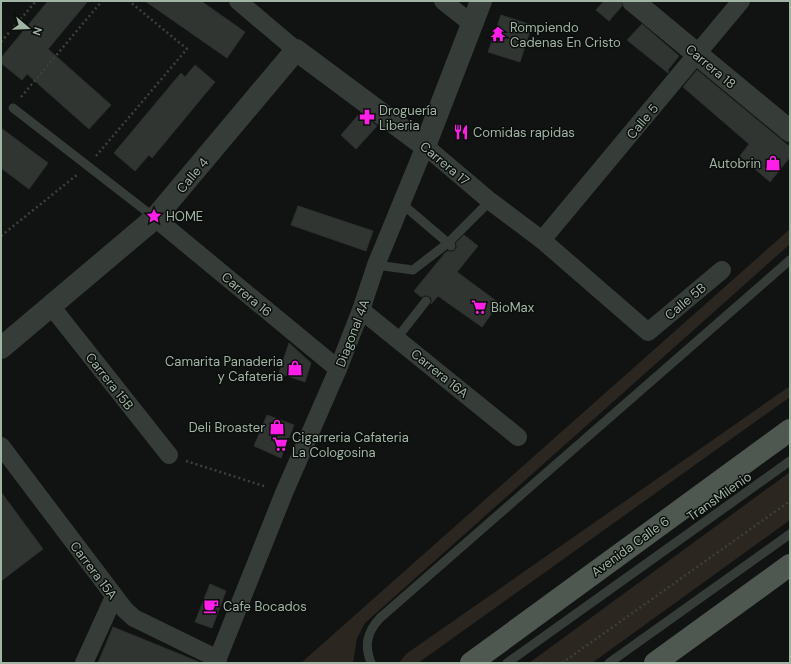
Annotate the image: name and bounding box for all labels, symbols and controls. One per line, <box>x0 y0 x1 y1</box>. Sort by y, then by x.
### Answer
north arrow <box>8 8 48 48</box>
place label: Rompiendo Cadenas En Cristo <box>510 19 621 51</box>
text: N <box>30 25 45 37</box>
temple icon: Rompiendo Cadenas En Cristo <box>489 25 507 43</box>
street label: Carrera 18 <box>682 40 739 92</box>
street label: Calle 5 <box>623 100 662 142</box>
place label: Droguería Liberia <box>379 102 437 134</box>
pharmacy icon: Droguería Liberia <box>358 108 376 126</box>
restaurant icon: Comidas rapidas <box>452 123 470 141</box>
place label: Comidas rapidas <box>473 124 575 141</box>
street label: Carrera 17 <box>416 138 473 189</box>
street label: Calle 4 <box>173 154 212 196</box>
shop icon: Autobrin <box>764 154 782 172</box>
place label: Autobrin <box>709 155 761 172</box>
place icon: HOME <box>145 207 163 225</box>
place label: HOME <box>166 208 203 225</box>
street label: Carrera 16 <box>218 268 275 320</box>
street label: Calle 5B <box>661 279 710 324</box>
street label: Diagonal 4A <box>332 297 373 369</box>
supermarket icon: BioMax <box>470 298 488 316</box>
place label: BioMax <box>491 299 535 316</box>
street label: Carrera 16A <box>408 345 472 402</box>
street label: Carrera 15B <box>82 349 137 414</box>
place label: Camarita Panaderia y Cafateria <box>165 353 283 385</box>
shop icon: Camarita Panaderia y Cafateria <box>286 359 304 377</box>
shop icon: Deli Broaster <box>268 418 286 436</box>
place label: Deli Broaster <box>189 419 265 436</box>
place label: Cigarreria Cafateria La Cologosina <box>292 429 409 461</box>
supermarket icon: Cigarreria Cafateria La Cologosina <box>271 435 289 453</box>
street label: TransMilenio <box>684 468 755 525</box>
street label: Avenida Calle 6 <box>588 512 673 580</box>
street label: Carrera 15A <box>66 538 121 603</box>
cafe icon: Cafe Bocados <box>202 597 220 615</box>
place label: Cafe Bocados <box>223 598 307 615</box>

